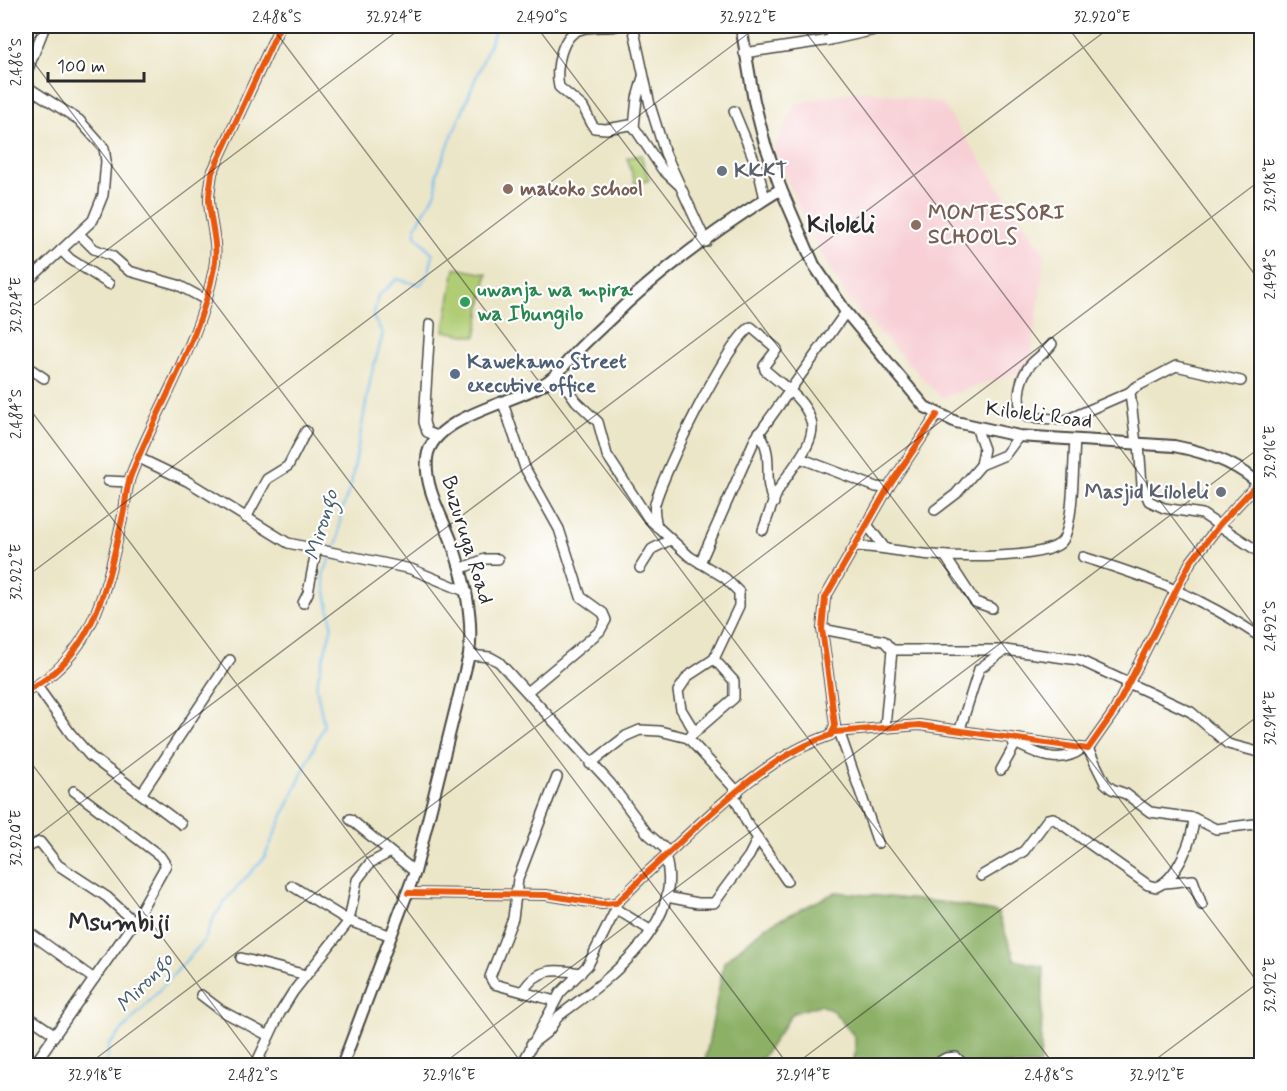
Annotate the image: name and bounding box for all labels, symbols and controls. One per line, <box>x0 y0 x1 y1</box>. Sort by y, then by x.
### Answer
text: 2.488°S <box>252 8 302 28</box>
text: 32.924°E <box>366 8 422 28</box>
text: 2.490°S <box>517 8 567 28</box>
text: 32.922°E <box>720 8 776 28</box>
text: 32.920°E <box>1074 8 1130 28</box>
text: 2.486°S <box>7 38 27 86</box>
scale bar <box>48 45 144 83</box>
text: 100 m <box>57 55 105 79</box>
place label: KKKT <box>734 157 787 185</box>
text: 32.918°E <box>1261 158 1281 212</box>
marker: KKKT <box>715 164 729 178</box>
place label: makoko school <box>520 175 643 203</box>
marker: makoko school <box>501 182 515 196</box>
place label: MONTESSORI SCHOOLS <box>928 199 1065 251</box>
district label: Kiloleli <box>807 210 875 241</box>
marker: MONTESSORI SCHOOLS <box>909 218 923 232</box>
text: 2.494°S <box>1261 249 1281 299</box>
place label: uwanja wa mpira wa Ibungilo <box>477 276 634 330</box>
text: 32.924°E <box>7 277 27 333</box>
marker: uwanja wa mpira wa Ibungilo <box>458 295 472 309</box>
place label: Kawekamo Street executive office <box>467 348 627 400</box>
marker: Kawekamo Street executive office <box>448 367 462 381</box>
text: 2.484°S <box>7 389 27 439</box>
street label: Kiloleli Road <box>984 395 1094 435</box>
text: 32.916°E <box>1261 425 1281 478</box>
street label: Buzuruga Road <box>434 473 500 607</box>
place label: Masjid Kiloleli <box>1085 478 1209 506</box>
marker: Masjid Kiloleli <box>1214 485 1228 499</box>
water label: Mirongo <box>299 486 348 564</box>
text: 32.922°E <box>7 544 27 600</box>
text: 2.492°S <box>1261 601 1281 651</box>
text: 32.914°E <box>1261 690 1281 745</box>
text: 32.920°E <box>7 810 27 866</box>
district label: Msumbiji <box>68 908 170 939</box>
water label: Mirongo <box>110 947 183 1021</box>
text: 32.912°E <box>1261 957 1281 1012</box>
text: 32.918°E <box>68 1066 122 1086</box>
text: 2.482°S <box>228 1066 278 1086</box>
text: 32.916°E <box>423 1066 476 1086</box>
text: 32.914°E <box>776 1066 831 1086</box>
text: 2.488°S <box>1024 1066 1074 1086</box>
text: 32.912°E <box>1130 1066 1185 1086</box>

